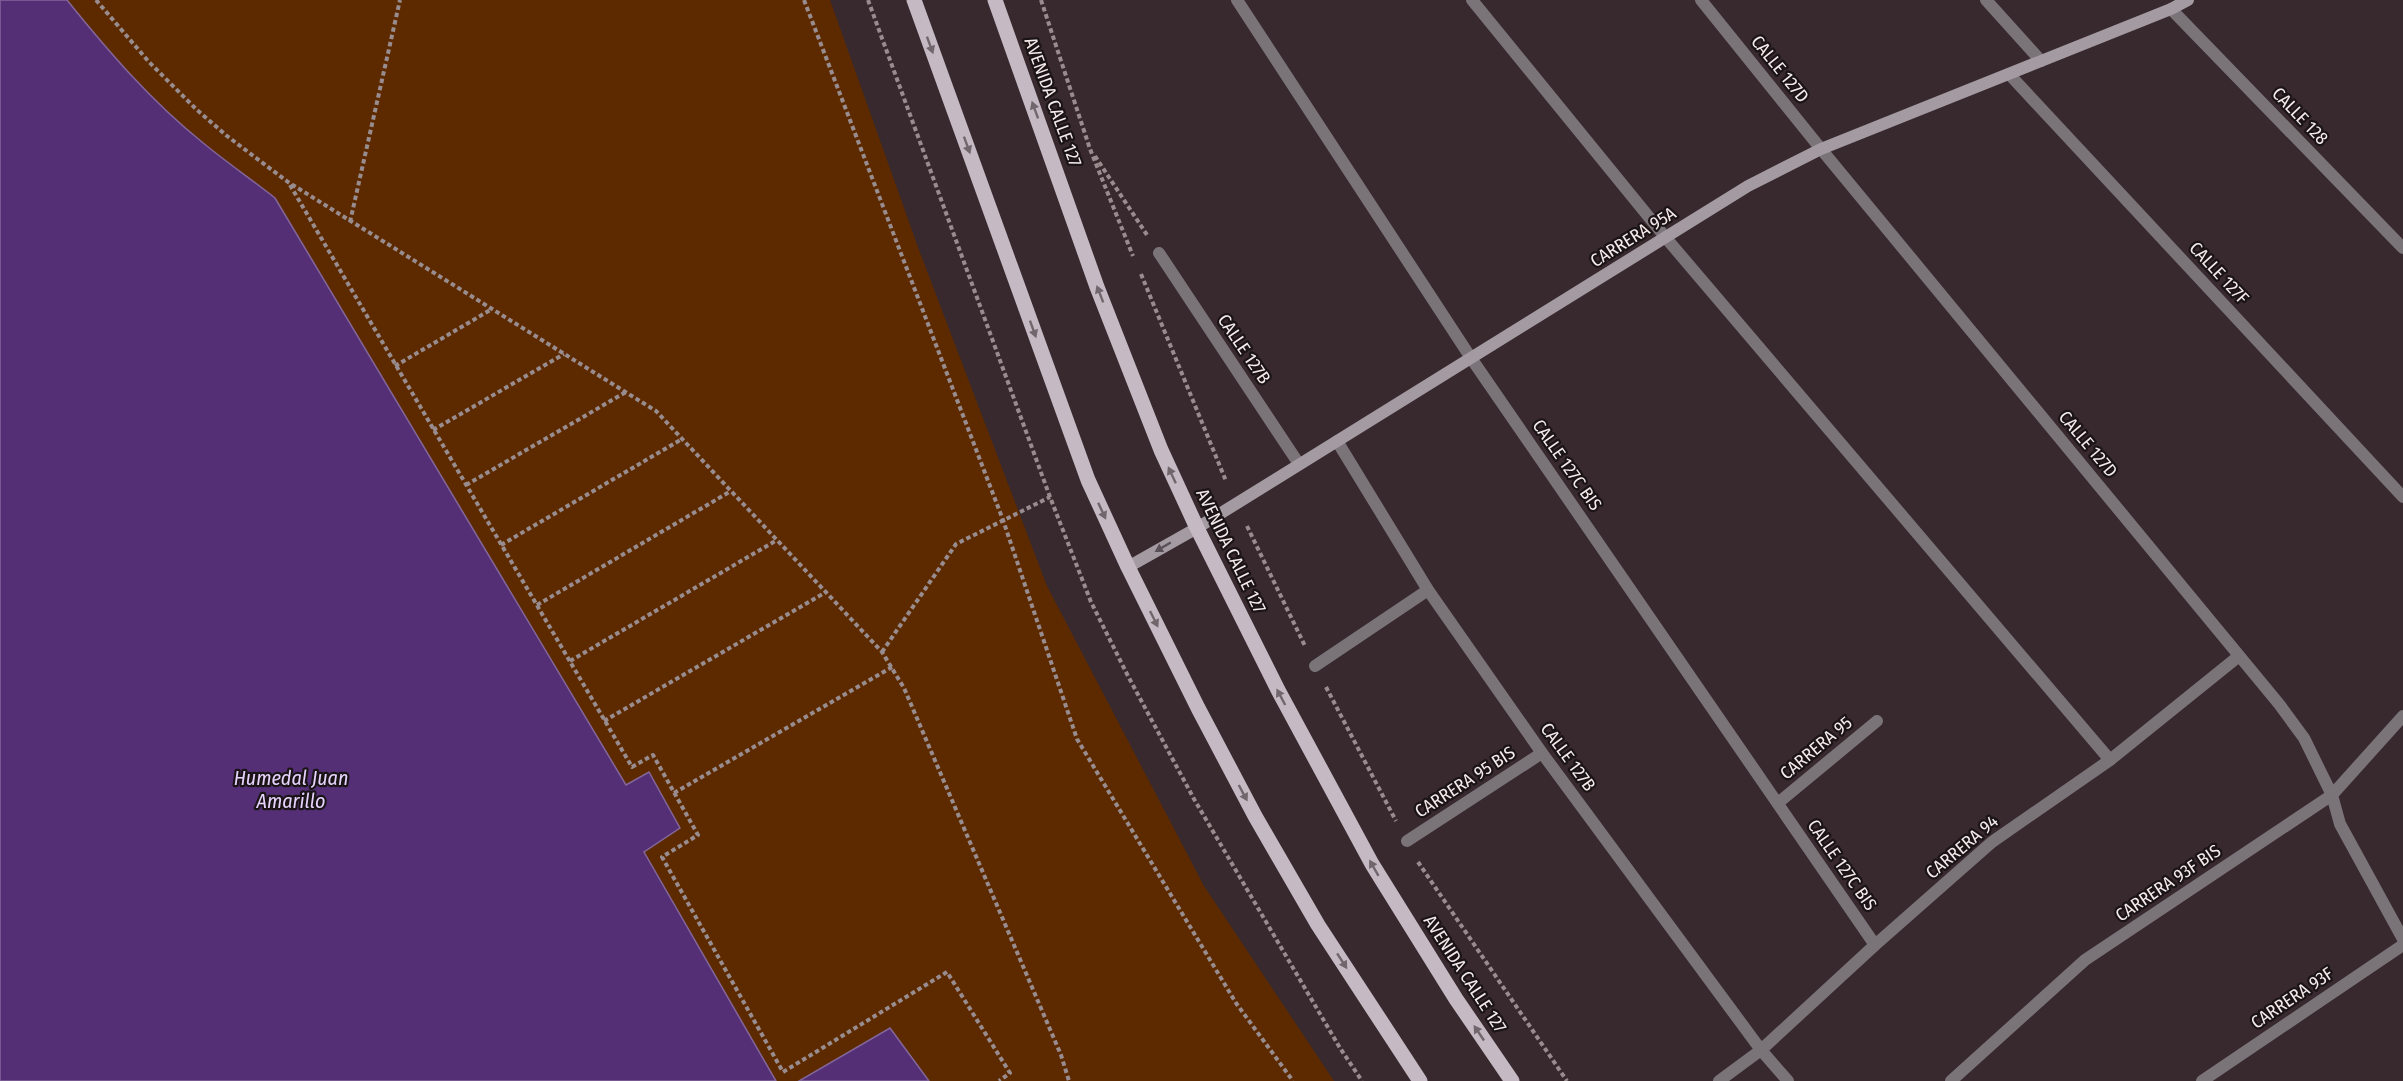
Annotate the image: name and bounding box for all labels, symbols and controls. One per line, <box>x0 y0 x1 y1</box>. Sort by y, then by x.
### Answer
street label: CALLE 127D <box>1746 31 1814 107</box>
street label: AVENIDA CALLE 127 <box>1019 34 1087 170</box>
one-way arrow <box>926 36 936 54</box>
street label: CALLE 128 <box>2267 83 2333 149</box>
one-way arrow <box>1030 101 1039 119</box>
one-way arrow <box>962 137 972 155</box>
street label: CARRERA 95A <box>1586 202 1680 272</box>
street label: CALLE 127F <box>2185 237 2253 309</box>
one-way arrow <box>1095 284 1105 302</box>
street label: CALLE 127B <box>1213 310 1275 388</box>
one-way arrow <box>1029 320 1039 338</box>
street label: CALLE 127D <box>2054 406 2122 482</box>
street label: CALLE 127C BIS <box>1528 415 1606 515</box>
one-way arrow <box>1168 466 1177 483</box>
street label: AVENIDA CALLE 127 <box>1191 485 1271 617</box>
one-way arrow <box>1098 502 1107 519</box>
one-way arrow <box>1154 542 1171 552</box>
one-way arrow <box>1149 611 1159 628</box>
one-way arrow <box>1276 688 1286 705</box>
street label: CARRERA 95 <box>1776 712 1856 784</box>
street label: CALLE 127B <box>1536 718 1600 796</box>
street label: CARRERA 95 BIS <box>1411 741 1519 823</box>
water label: Humedal Juan Amarillo <box>234 766 348 813</box>
one-way arrow <box>1238 784 1248 801</box>
street label: CARRERA 94 <box>1921 810 2003 884</box>
street label: CALLE 127C BIS <box>1803 815 1881 915</box>
street label: CARRERA 93F BIS <box>2111 840 2225 926</box>
one-way arrow <box>1369 860 1380 876</box>
street label: AVENIDA CALLE 127 <box>1419 911 1511 1037</box>
one-way arrow <box>1336 953 1347 969</box>
street label: CARRERA 93F <box>2247 962 2337 1034</box>
one-way arrow <box>1473 1025 1485 1041</box>

